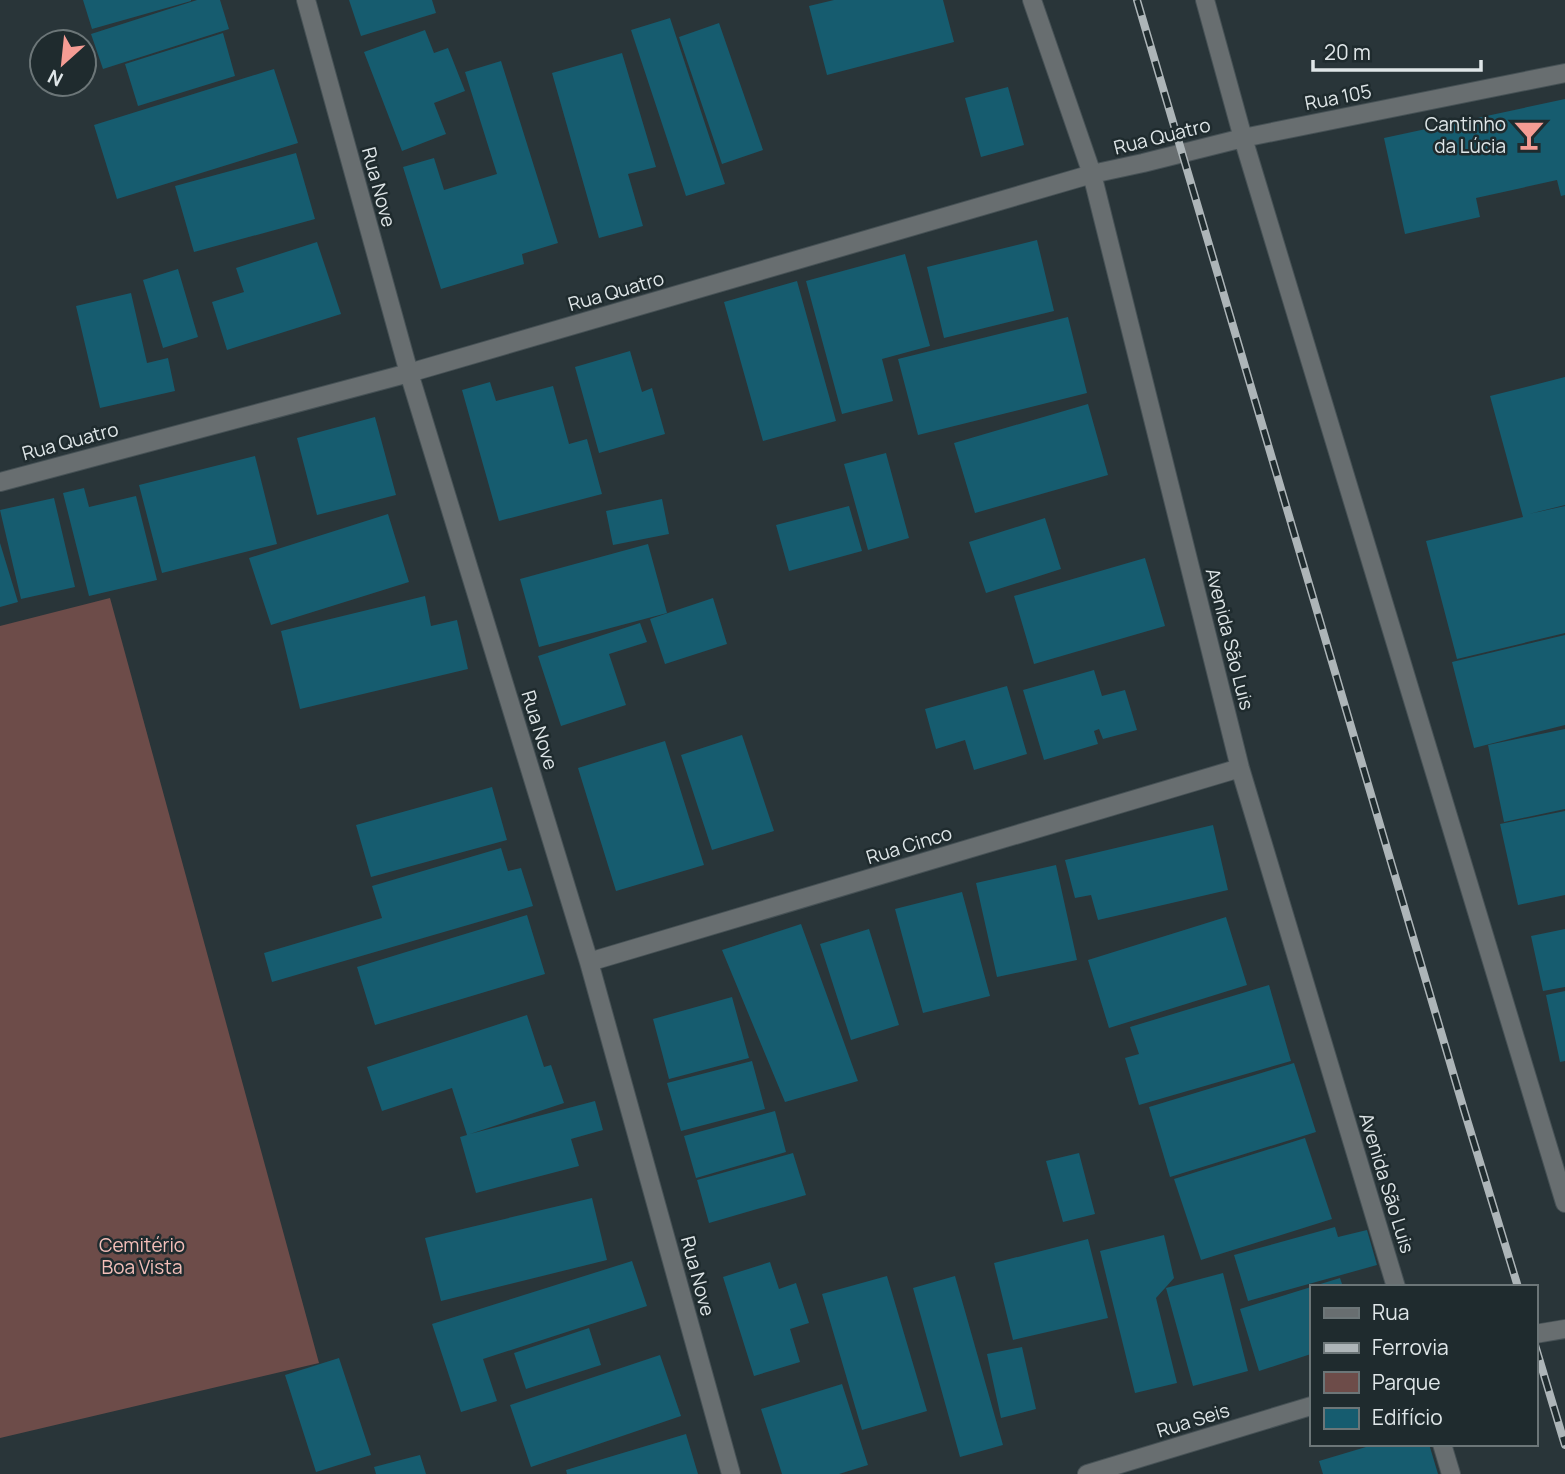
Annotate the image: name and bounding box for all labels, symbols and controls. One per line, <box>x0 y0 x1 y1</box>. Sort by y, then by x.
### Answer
north arrow <box>28 28 98 98</box>
scale bar <box>1313 28 1481 72</box>
text: 20 m <box>1324 38 1371 66</box>
text: N <box>43 63 67 93</box>
street label: Rua 105 <box>1302 78 1374 116</box>
street label: Rua Quatro <box>1111 111 1213 161</box>
place label: Cantinho da Lúcia <box>1425 111 1506 159</box>
bar icon: Cantinho da Lúcia <box>1512 118 1546 152</box>
street label: Rua Nove <box>356 144 402 230</box>
street label: Rua Quatro <box>565 265 667 317</box>
street label: Rua Quatro <box>19 416 121 466</box>
street label: Avenida São Luis <box>1200 565 1260 713</box>
street label: Rua Nove <box>516 687 564 773</box>
street label: Rua Cinco <box>863 820 955 870</box>
street label: Avenida São Luis <box>1353 1110 1421 1256</box>
park label: Cemitério Boa Vista <box>99 1232 185 1280</box>
street label: Rua Nove <box>675 1233 721 1319</box>
legend <box>1310 1285 1537 1446</box>
text: Rua <box>1372 1298 1409 1326</box>
text: Ferrovia <box>1372 1333 1449 1361</box>
text: Parque <box>1372 1368 1441 1396</box>
street label: Rua Seis <box>1153 1397 1233 1443</box>
text: Edifício <box>1372 1403 1443 1431</box>

